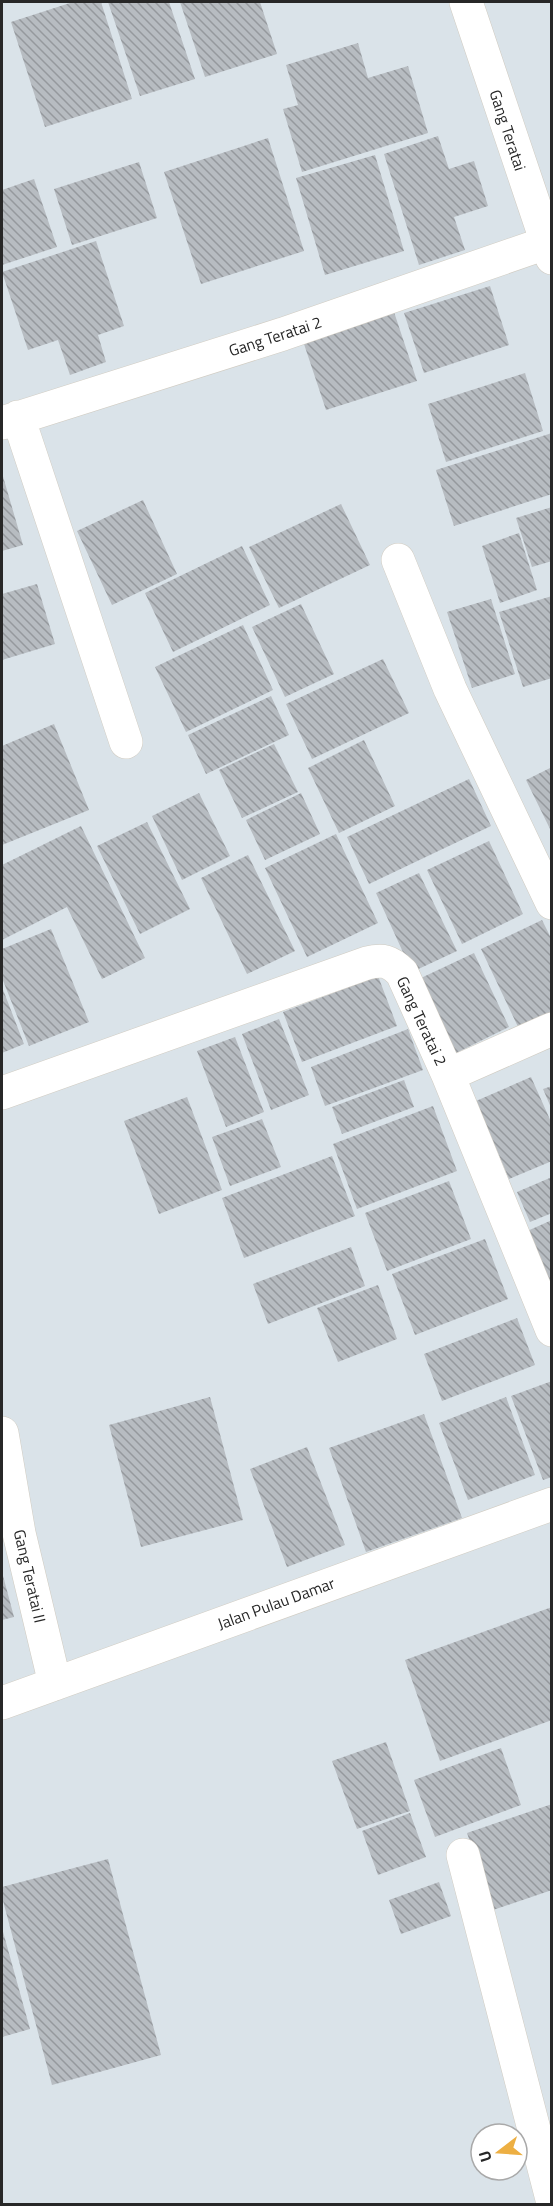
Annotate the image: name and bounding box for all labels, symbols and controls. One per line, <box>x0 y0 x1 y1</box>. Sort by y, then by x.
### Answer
street label: Gang Teratai <box>484 86 532 174</box>
street label: Gang Teratai 2 <box>225 310 325 362</box>
street label: Gang Teratai 2 <box>391 972 453 1070</box>
street label: Gang Teratai II <box>8 1527 52 1625</box>
street label: Jalan Pulau Damar <box>214 1570 339 1635</box>
north arrow <box>469 2122 529 2182</box>
text: U <box>472 2148 498 2165</box>

